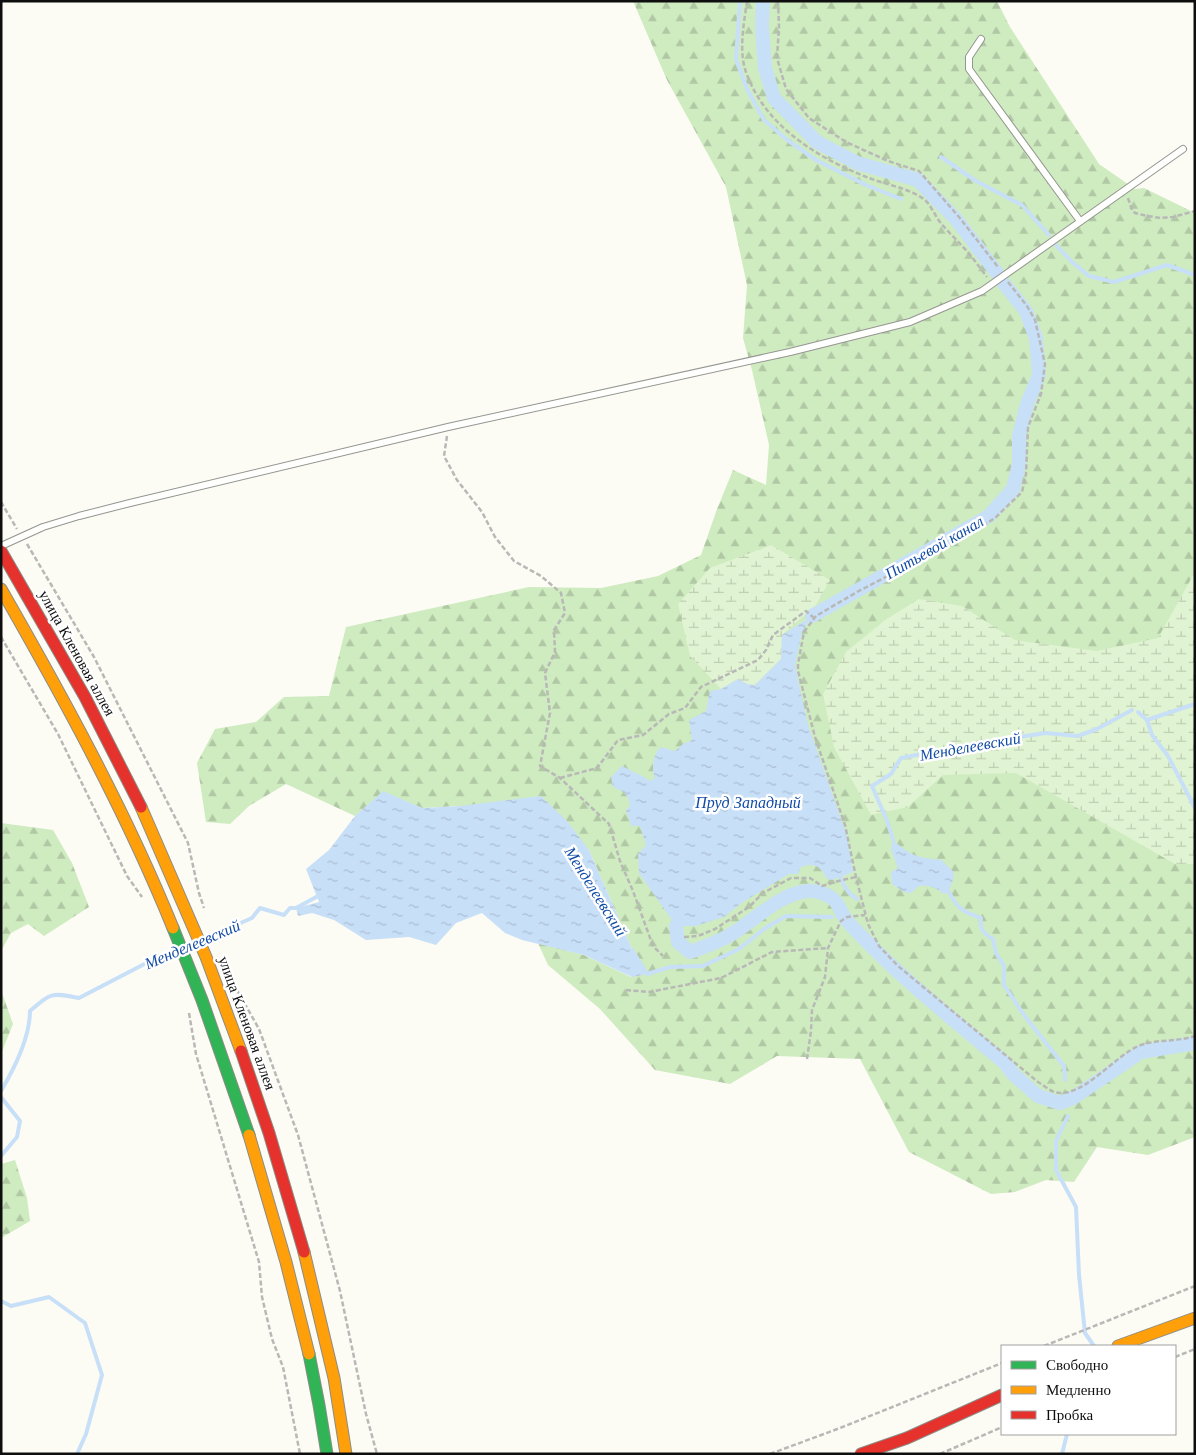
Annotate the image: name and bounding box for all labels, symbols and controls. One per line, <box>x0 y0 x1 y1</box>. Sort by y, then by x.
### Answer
water label: Питьевой канал <box>880 511 987 584</box>
street label: улица Кленовая аллея <box>35 586 120 719</box>
water label: Менделеевский <box>917 727 1022 765</box>
water label: Пруд Западный <box>694 792 801 812</box>
water label: Менделеевский <box>560 842 632 940</box>
water label: Менделеевский <box>140 915 243 974</box>
street label: улица Кленовая аллея <box>214 953 281 1092</box>
legend <box>1001 1345 1176 1435</box>
text: Свободно <box>1046 1355 1108 1374</box>
text: Медленно <box>1046 1380 1111 1399</box>
text: Пробка <box>1046 1405 1094 1424</box>

